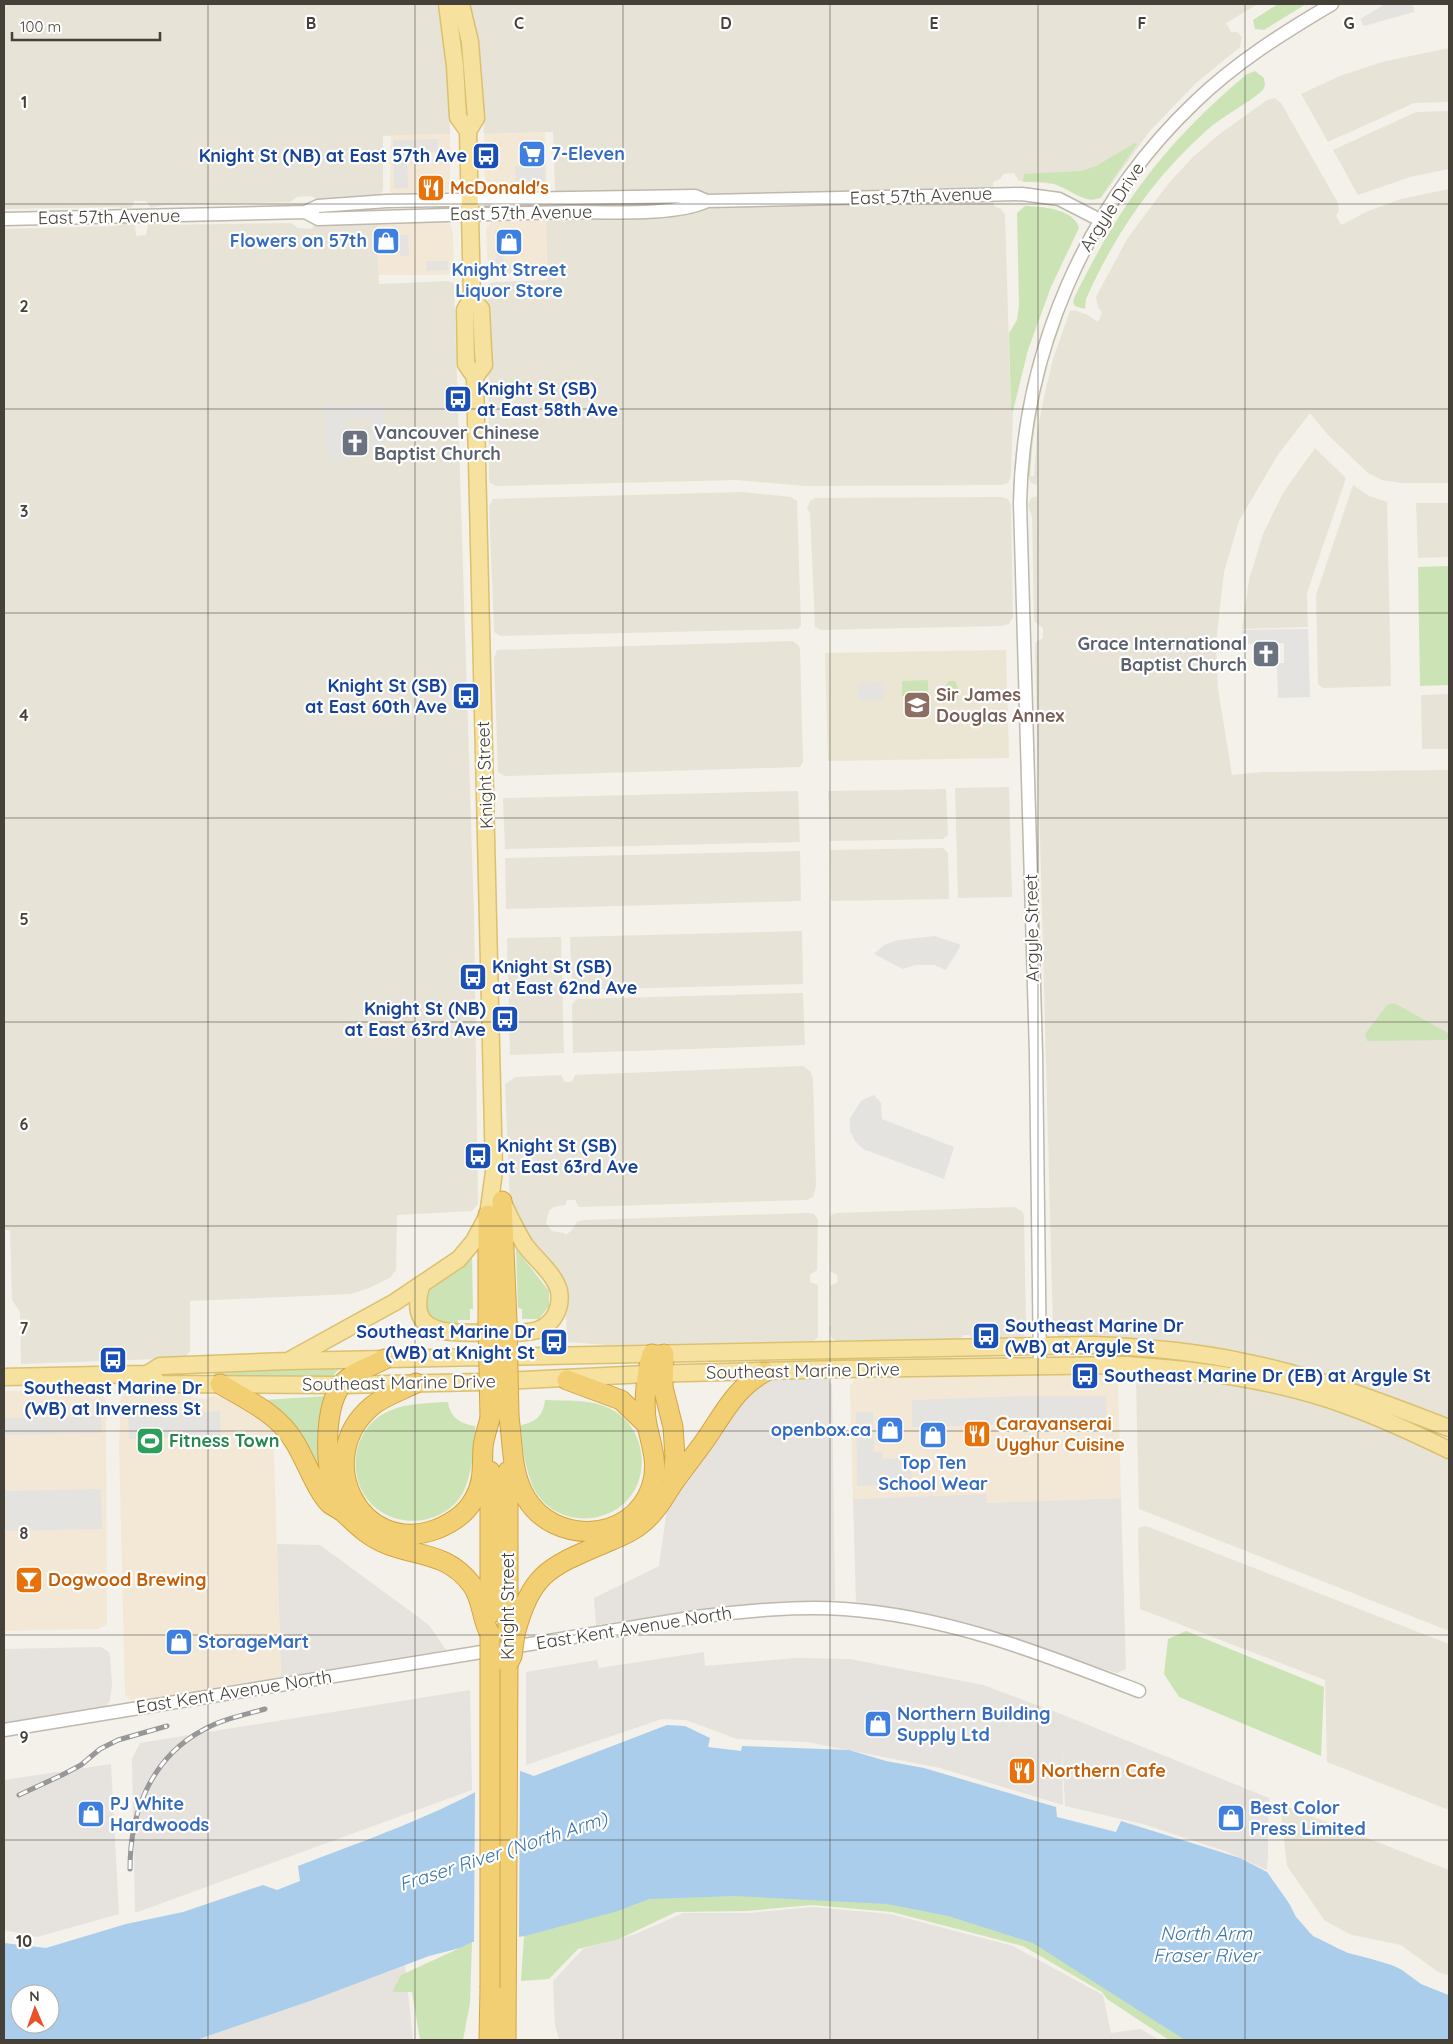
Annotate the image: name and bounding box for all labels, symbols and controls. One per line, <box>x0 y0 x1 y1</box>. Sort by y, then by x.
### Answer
scale bar <box>12 10 160 42</box>
text: B <box>306 13 316 33</box>
text: C <box>514 13 524 33</box>
text: D <box>720 13 732 33</box>
text: E <box>929 13 939 33</box>
text: F <box>1138 13 1147 33</box>
text: G <box>1343 13 1355 33</box>
text: 100 m <box>20 17 61 36</box>
text: 1 <box>21 92 27 112</box>
supermarket icon: 7-Eleven <box>517 139 547 169</box>
bus stop icon: Knight St (NB) at East 57th Ave <box>471 141 501 171</box>
place label: 7-Eleven <box>551 142 625 165</box>
place label: Knight St (NB) at East 57th Ave <box>199 144 467 167</box>
street label: Argyle Drive <box>1074 158 1149 256</box>
restaurant icon: McDonald's <box>416 173 446 203</box>
place label: McDonald's <box>450 176 549 199</box>
street label: East 57th Avenue <box>849 182 993 209</box>
street label: East 57th Avenue <box>450 200 592 225</box>
street label: East 57th Avenue <box>38 204 180 229</box>
shop icon: Flowers on 57th <box>371 226 401 256</box>
shop icon: Knight Street Liquor Store <box>494 227 524 257</box>
place label: Flowers on 57th <box>230 229 367 252</box>
place label: Knight Street Liquor Store <box>451 258 567 302</box>
text: 2 <box>19 296 29 316</box>
place label: Knight St (SB) at East 58th Ave <box>477 377 618 421</box>
bus stop icon: Knight St (SB) at East 58th Ave <box>443 384 473 414</box>
place label: Vancouver Chinese Baptist Church <box>374 421 539 465</box>
church icon: Vancouver Chinese Baptist Church <box>340 428 370 458</box>
text: 3 <box>20 501 28 521</box>
place label: Grace International Baptist Church <box>1077 632 1247 676</box>
church icon: Grace International Baptist Church <box>1251 639 1281 669</box>
place label: Knight St (SB) at East 60th Ave <box>305 674 447 718</box>
bus stop icon: Knight St (SB) at East 60th Ave <box>451 681 481 711</box>
place label: Sir James Douglas Annex <box>936 683 1065 727</box>
school or university icon: Sir James Douglas Annex <box>902 690 932 720</box>
text: 4 <box>19 705 29 725</box>
street label: Knight Street <box>471 721 498 829</box>
street label: Argyle Street <box>1019 874 1044 982</box>
text: 5 <box>19 909 29 929</box>
place label: Knight St (SB) at East 62nd Ave <box>492 955 637 999</box>
bus stop icon: Knight St (SB) at East 62nd Ave <box>458 962 488 992</box>
place label: Knight St (NB) at East 63rd Ave <box>345 997 486 1041</box>
bus stop icon: Knight St (NB) at East 63rd Ave <box>490 1004 520 1034</box>
text: 6 <box>20 1114 29 1134</box>
place label: Knight St (SB) at East 63rd Ave <box>497 1134 638 1178</box>
bus stop icon: Knight St (SB) at East 63rd Ave <box>463 1141 493 1171</box>
place label: Southeast Marine Dr (WB) at Argyle St <box>1005 1314 1184 1358</box>
text: 7 <box>20 1318 29 1338</box>
place label: Southeast Marine Dr (WB) at Knight St <box>356 1320 535 1364</box>
bus stop icon: Southeast Marine Dr (WB) at Argyle St <box>971 1321 1001 1351</box>
bus stop icon: Southeast Marine Dr (WB) at Knight St <box>539 1327 569 1357</box>
bus stop icon: Southeast Marine Dr (WB) at Inverness St <box>98 1345 128 1375</box>
street label: Southeast Marine Drive <box>706 1357 900 1384</box>
bus stop icon: Southeast Marine Dr (EB) at Argyle St <box>1070 1361 1100 1391</box>
place label: Southeast Marine Dr (EB) at Argyle St <box>1104 1364 1431 1387</box>
street label: Southeast Marine Drive <box>302 1369 496 1396</box>
place label: Southeast Marine Dr (WB) at Inverness St <box>24 1376 203 1420</box>
place label: Caravanserai Uyghur Cuisine <box>996 1412 1125 1456</box>
shop icon: openbox.ca <box>875 1415 905 1445</box>
place label: openbox.ca <box>771 1418 871 1441</box>
restaurant icon: Caravanserai Uyghur Cuisine <box>962 1419 992 1449</box>
shop icon: Top Ten School Wear <box>918 1420 948 1450</box>
sports icon: Fitness Town <box>135 1426 165 1456</box>
place label: Fitness Town <box>169 1429 279 1452</box>
place label: Top Ten School Wear <box>878 1451 988 1495</box>
text: 8 <box>20 1523 29 1543</box>
street label: Knight Street <box>496 1552 519 1660</box>
bar icon: Dogwood Brewing <box>14 1565 44 1595</box>
place label: Dogwood Brewing <box>48 1568 206 1591</box>
street label: East Kent Avenue North <box>535 1601 733 1654</box>
shop icon: StorageMart <box>164 1627 194 1657</box>
place label: StorageMart <box>198 1630 309 1653</box>
street label: East Kent Avenue North <box>135 1665 333 1718</box>
place label: Northern Building Supply Ltd <box>897 1702 1050 1746</box>
shop icon: Northern Building Supply Ltd <box>863 1709 893 1739</box>
text: 9 <box>19 1727 29 1747</box>
restaurant icon: Northern Cafe <box>1007 1756 1037 1786</box>
place label: Northern Cafe <box>1041 1759 1166 1782</box>
place label: PJ White Hardwoods <box>110 1792 210 1836</box>
place label: Best Color Press Limited <box>1250 1796 1366 1840</box>
shop icon: PJ White Hardwoods <box>76 1799 106 1829</box>
shop icon: Best Color Press Limited <box>1216 1803 1246 1833</box>
water label: Fraser River (North Arm) <box>396 1806 611 1896</box>
water label: North Arm Fraser River <box>1153 1921 1262 1967</box>
text: 10 <box>16 1931 32 1951</box>
north arrow <box>10 1984 60 2034</box>
text: N <box>29 1987 40 2005</box>

